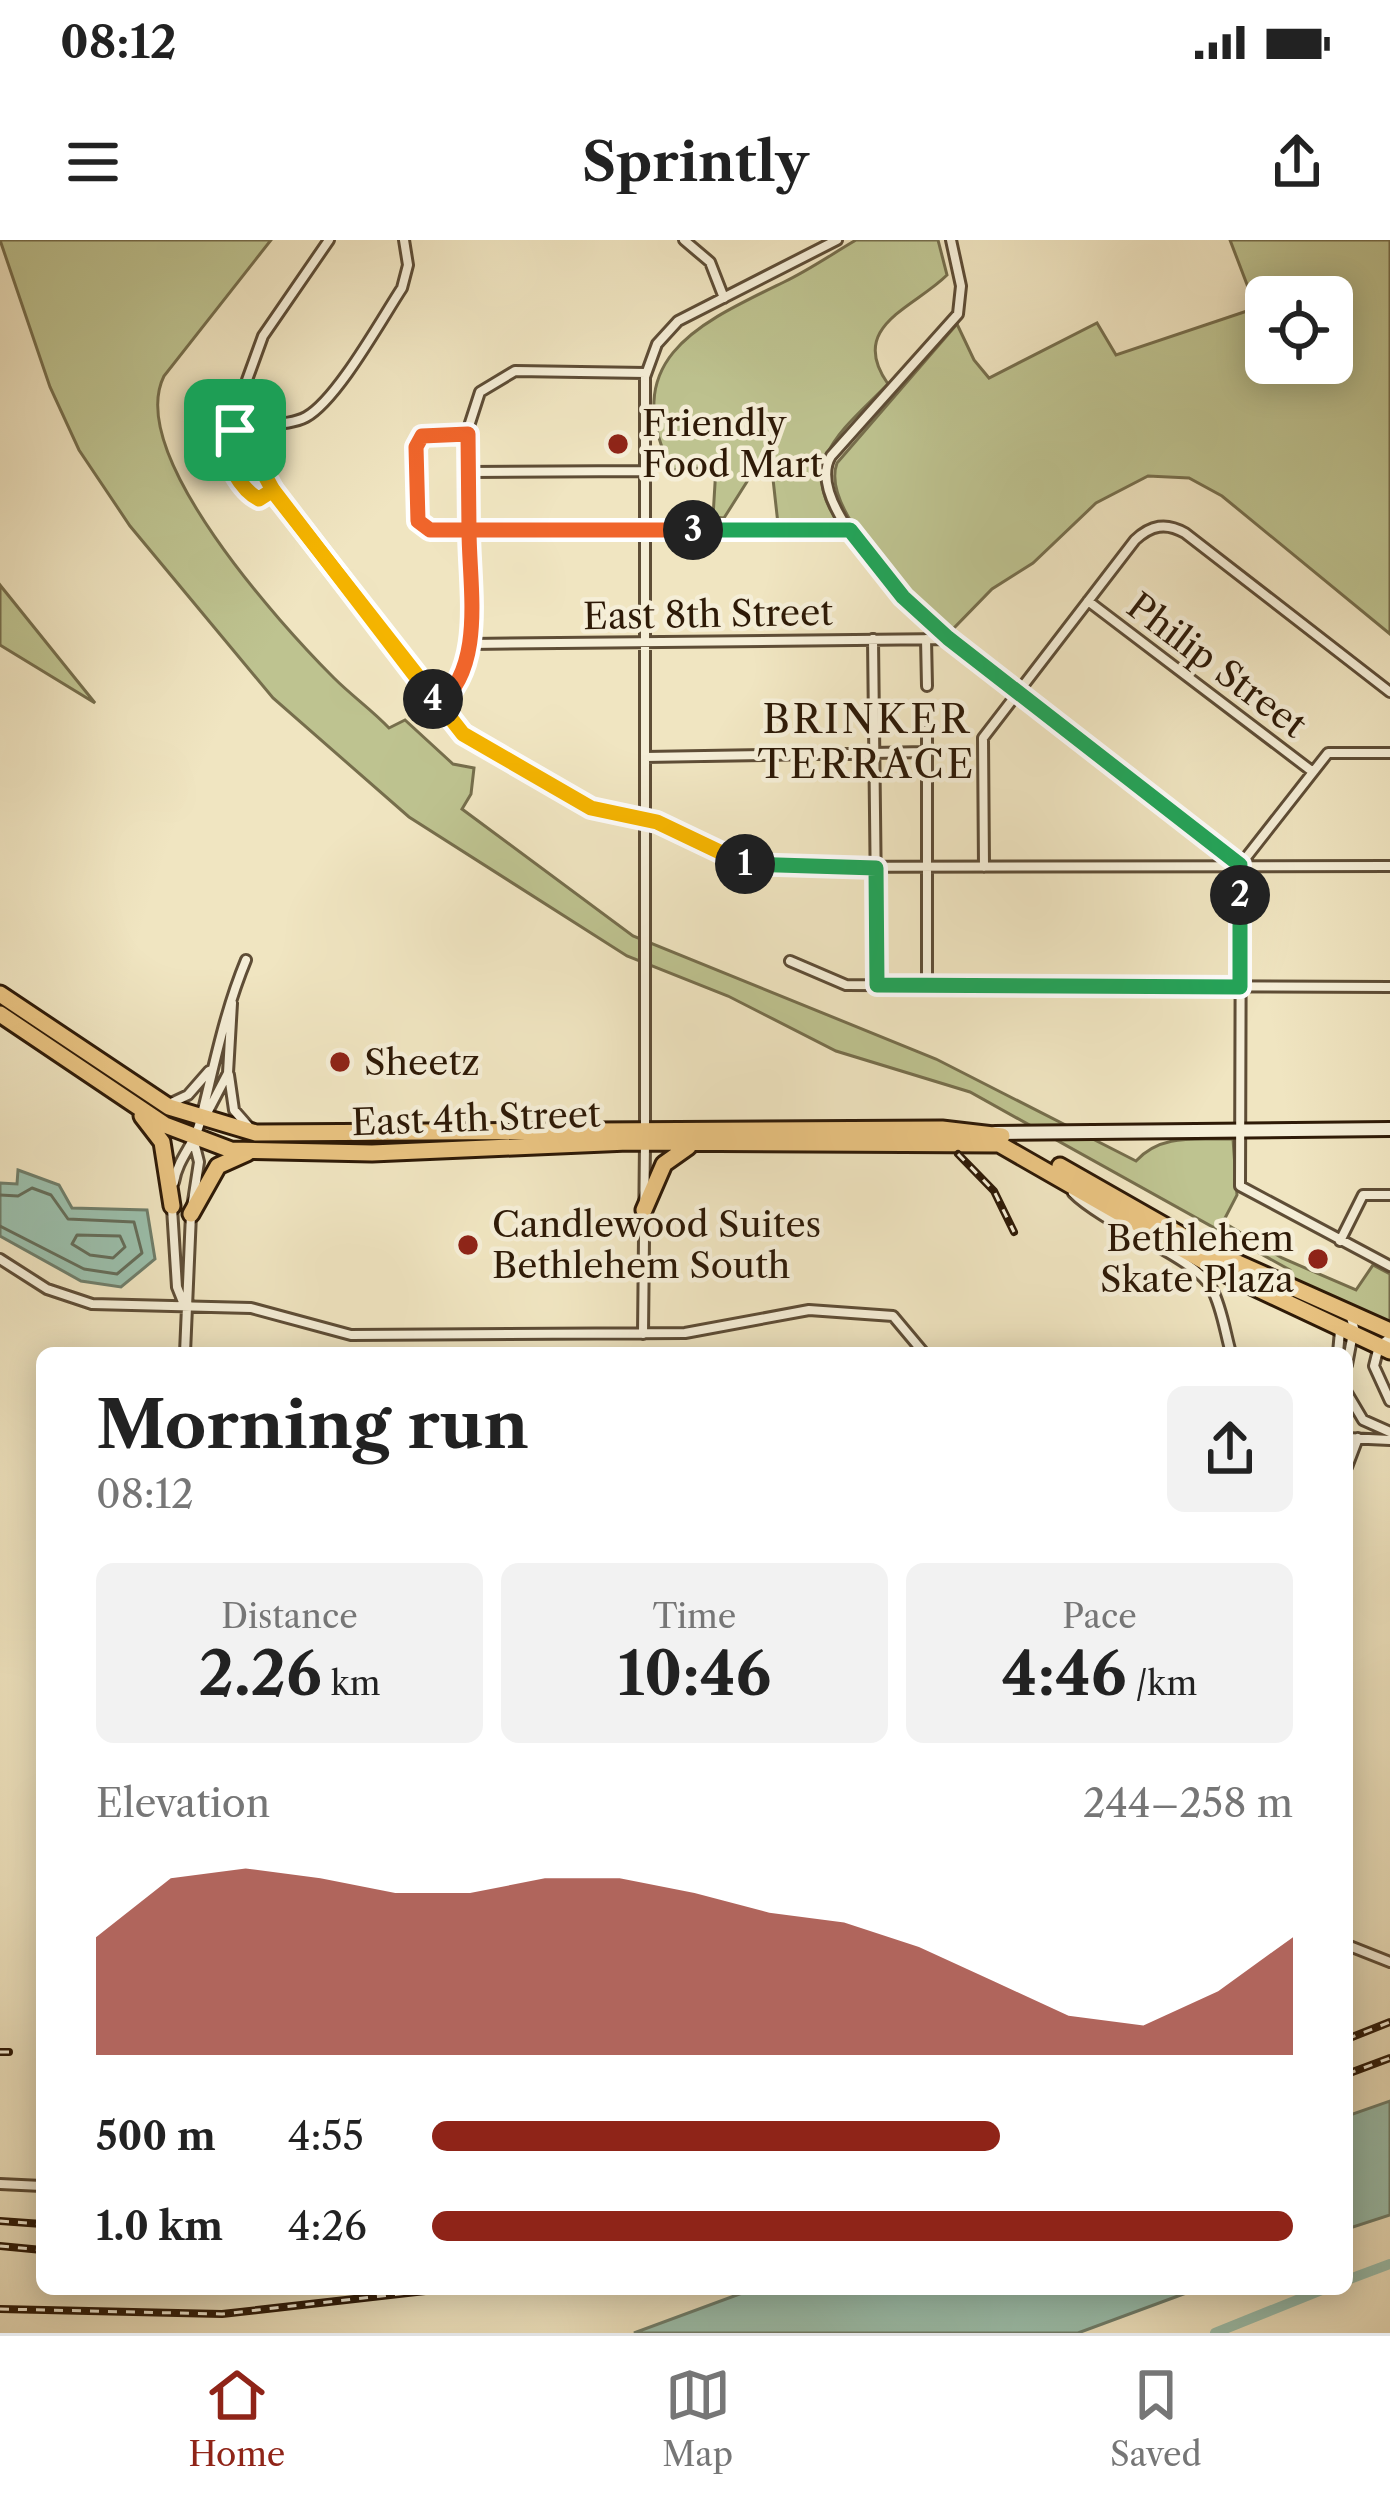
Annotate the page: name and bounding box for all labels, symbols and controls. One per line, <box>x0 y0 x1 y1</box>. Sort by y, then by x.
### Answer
text: 08:12 <box>60 14 177 70</box>
icon: menu <box>60 129 126 195</box>
text: Sprintly <box>582 129 808 195</box>
icon: share <box>1264 129 1330 195</box>
map controls <box>1245 276 1353 384</box>
button: locate <box>1245 276 1353 384</box>
pin <box>184 379 286 481</box>
icon: arrive <box>202 397 268 463</box>
place label: Friendly Food Mart <box>642 401 823 486</box>
marker: Friendly Food Mart <box>605 431 631 457</box>
pin: 3 <box>663 500 723 560</box>
text: 3 <box>684 509 702 550</box>
street label: Philip Street <box>1119 583 1315 747</box>
street label: East 8th Street <box>583 590 834 638</box>
pin: 4 <box>403 669 463 729</box>
text: 4 <box>423 678 443 719</box>
district label: BRINKER TERRACE <box>758 695 976 788</box>
pin: 1 <box>715 834 775 894</box>
text: 1 <box>738 843 752 884</box>
pin: 2 <box>1210 865 1270 925</box>
text: 2 <box>1230 874 1250 915</box>
place label: Sheetz <box>364 1040 480 1084</box>
marker: Sheetz <box>327 1049 353 1075</box>
street label: East 4th Street <box>351 1092 602 1144</box>
place label: Candlewood Suites Bethlehem South <box>492 1202 821 1287</box>
place label: Bethlehem Skate Plaza <box>1100 1216 1294 1301</box>
marker: Candlewood Suites Bethlehem South <box>455 1232 481 1258</box>
marker: Bethlehem Skate Plaza <box>1305 1246 1331 1272</box>
text: Morning run <box>96 1384 529 1465</box>
button: share <box>1167 1386 1293 1512</box>
text: 08:12 <box>96 1470 194 1518</box>
text: Distance <box>221 1596 358 1637</box>
text: Time <box>653 1596 736 1637</box>
text: Pace <box>1062 1596 1137 1637</box>
text: 2.26 <box>199 1637 322 1711</box>
text: 10:46 <box>618 1637 771 1711</box>
text: 4:46 <box>1002 1637 1127 1711</box>
text: km <box>322 1663 380 1704</box>
text: /km <box>1127 1663 1197 1704</box>
text: Elevation <box>96 1779 270 1827</box>
text: 244–258 m <box>1083 1779 1293 1827</box>
text: 500 m <box>96 2112 216 2160</box>
text: 4:55 <box>288 2112 364 2160</box>
text: 1.0 km <box>96 2202 223 2250</box>
text: 4:26 <box>288 2202 367 2250</box>
tab: Home <box>188 2362 285 2475</box>
tab: Map <box>662 2362 733 2475</box>
tab: Saved <box>1110 2362 1202 2475</box>

